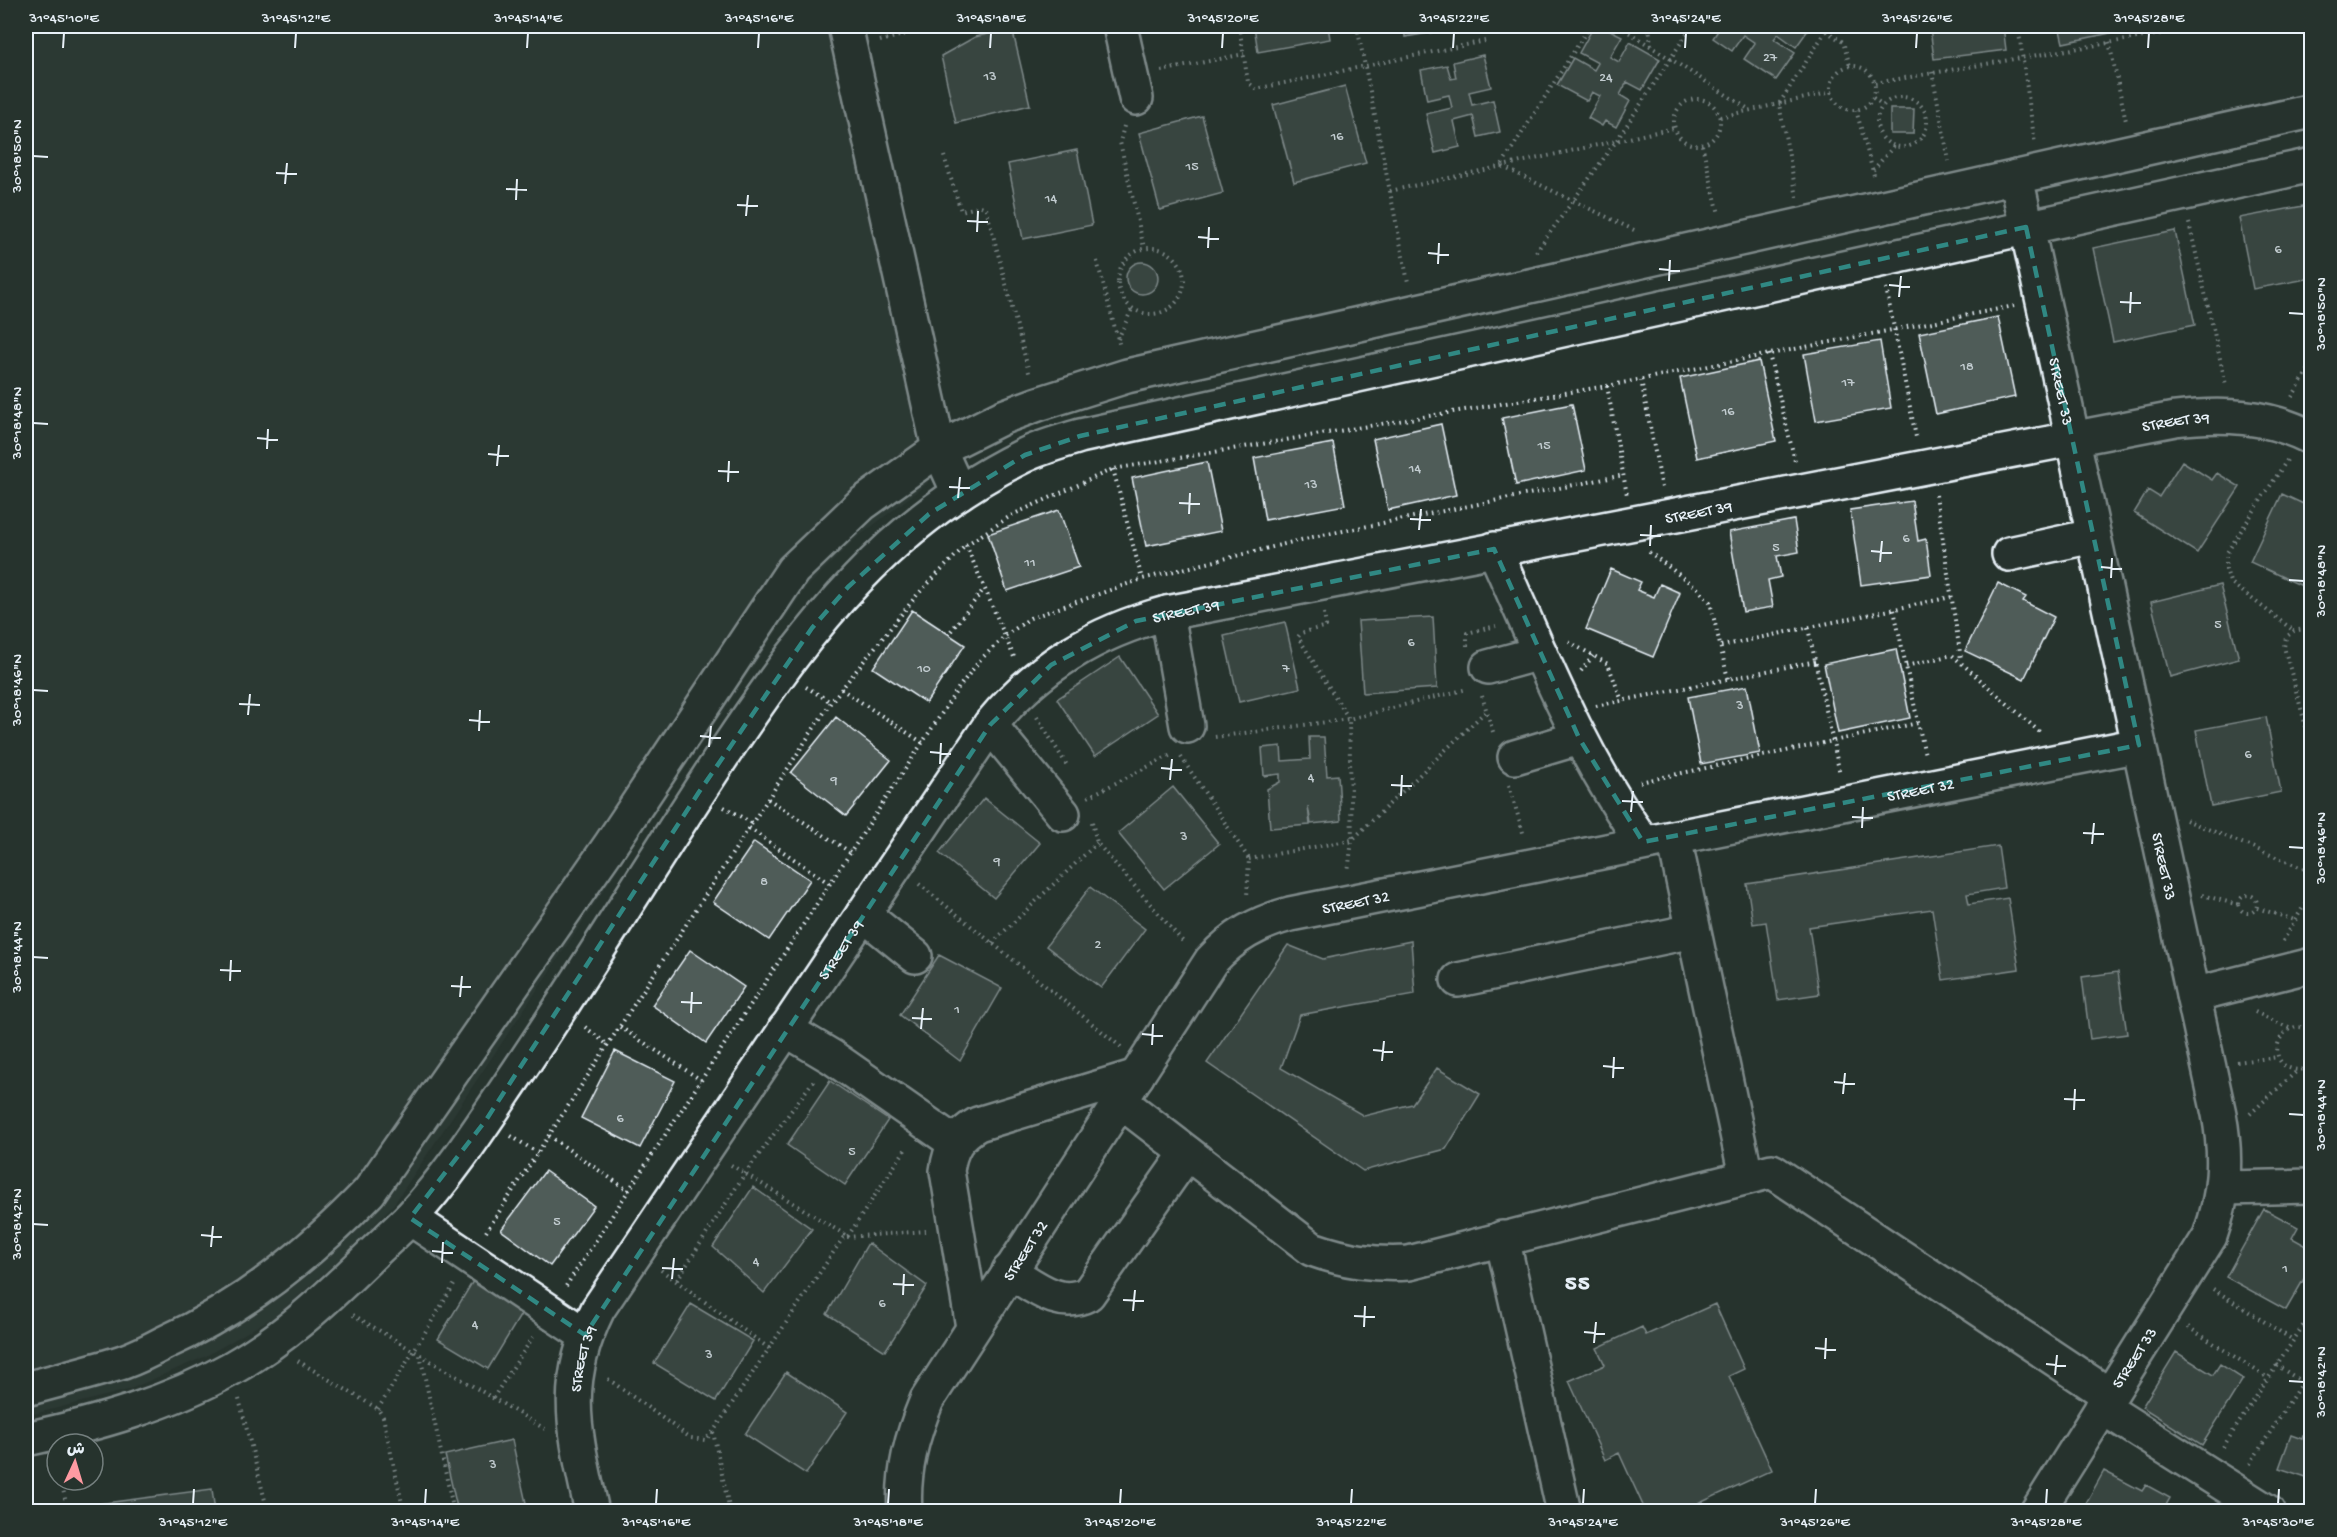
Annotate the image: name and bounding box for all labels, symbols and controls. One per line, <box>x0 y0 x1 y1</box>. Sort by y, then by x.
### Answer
text: 31°45'10"E <box>28 10 99 28</box>
text: 31°45'12"E <box>261 10 331 28</box>
text: 31°45'14"E <box>493 10 563 28</box>
text: 31°45'16"E <box>724 10 794 28</box>
text: 31°45'18"E <box>955 10 1026 28</box>
text: 31°45'20"E <box>1187 10 1259 28</box>
text: 31°45'22"E <box>1418 10 1489 28</box>
text: 31°45'24"E <box>1650 10 1721 28</box>
text: 31°45'26"E <box>1881 10 1953 28</box>
text: 31°45'28"E <box>2113 10 2185 28</box>
house number: 27 <box>1763 50 1778 67</box>
house number: 13 <box>983 69 996 86</box>
house number: 24 <box>1599 70 1613 87</box>
text: 30°18'50"N <box>9 119 27 194</box>
house number: 16 <box>1330 129 1344 146</box>
house number: 15 <box>1184 159 1199 176</box>
house number: 14 <box>1044 191 1058 208</box>
house number: 6 <box>2274 242 2282 259</box>
text: 30°18'50"N <box>2313 277 2331 352</box>
street label: STREET 33 <box>2042 356 2075 427</box>
house number: 18 <box>1959 359 1974 376</box>
house number: 17 <box>1841 375 1855 392</box>
text: 30°18'48"N <box>9 387 27 460</box>
house number: 16 <box>1721 404 1735 421</box>
street label: STREET 39 <box>2141 410 2210 438</box>
house number: 15 <box>1536 438 1551 455</box>
house number: 14 <box>1408 461 1422 478</box>
house number: 13 <box>1304 477 1317 494</box>
street label: STREET 39 <box>1664 498 1734 530</box>
house number: 6 <box>1902 531 1910 548</box>
house number: 5 <box>1772 540 1780 557</box>
text: 30°18'48"N <box>2313 545 2331 618</box>
house number: 11 <box>1023 555 1036 572</box>
street label: STREET 39 <box>1151 597 1222 630</box>
house number: 5 <box>2214 617 2222 634</box>
house number: 6 <box>1407 635 1415 652</box>
text: 30°18'46"N <box>9 654 27 727</box>
house number: 10 <box>916 661 931 678</box>
house number: 7 <box>1281 661 1290 678</box>
house number: 3 <box>1735 698 1744 715</box>
house number: 6 <box>2244 747 2252 764</box>
house number: 4 <box>1308 770 1315 787</box>
house number: 9 <box>829 773 838 790</box>
street label: STREET 32 <box>1886 776 1956 808</box>
text: 30°18'46"N <box>2313 812 2331 885</box>
house number: 3 <box>1179 829 1188 846</box>
street label: STREET 33 <box>2145 831 2178 902</box>
house number: 9 <box>992 854 1001 871</box>
house number: 8 <box>760 874 768 891</box>
street label: STREET 32 <box>1321 888 1391 920</box>
street label: STREET 39 <box>816 917 869 985</box>
text: 30°18'44"N <box>9 921 27 994</box>
house number: 2 <box>1095 937 1102 954</box>
house number: 1 <box>953 1002 960 1019</box>
text: 30°18'44"N <box>2313 1079 2331 1152</box>
house number: 6 <box>616 1111 624 1128</box>
house number: 5 <box>848 1144 856 1161</box>
text: 30°18'42"N <box>9 1188 27 1261</box>
house number: 5 <box>553 1214 561 1231</box>
street label: STREET 32 <box>1001 1218 1054 1286</box>
house number: 4 <box>753 1254 760 1271</box>
house number: 1 <box>2281 1261 2288 1278</box>
district label: 55 <box>1565 1272 1591 1298</box>
house number: 6 <box>878 1296 886 1313</box>
house number: 4 <box>472 1317 479 1334</box>
street label: STREET 39 <box>568 1324 602 1393</box>
street label: STREET 33 <box>2109 1325 2163 1393</box>
text: 30°18'42"N <box>2313 1346 2331 1419</box>
house number: 3 <box>704 1347 713 1364</box>
north arrow <box>45 1432 105 1492</box>
text: ش <box>66 1440 85 1461</box>
house number: 3 <box>488 1457 497 1474</box>
text: 31°45'12"E <box>158 1514 228 1532</box>
text: 31°45'14"E <box>390 1514 460 1532</box>
text: 31°45'16"E <box>621 1514 691 1532</box>
text: 31°45'18"E <box>852 1514 923 1532</box>
text: 31°45'20"E <box>1084 1514 1156 1532</box>
text: 31°45'22"E <box>1315 1514 1386 1532</box>
text: 31°45'24"E <box>1547 1514 1618 1532</box>
text: 31°45'26"E <box>1779 1514 1851 1532</box>
text: 31°45'28"E <box>2010 1514 2082 1532</box>
text: 31°45'30"E <box>2241 1514 2314 1532</box>

